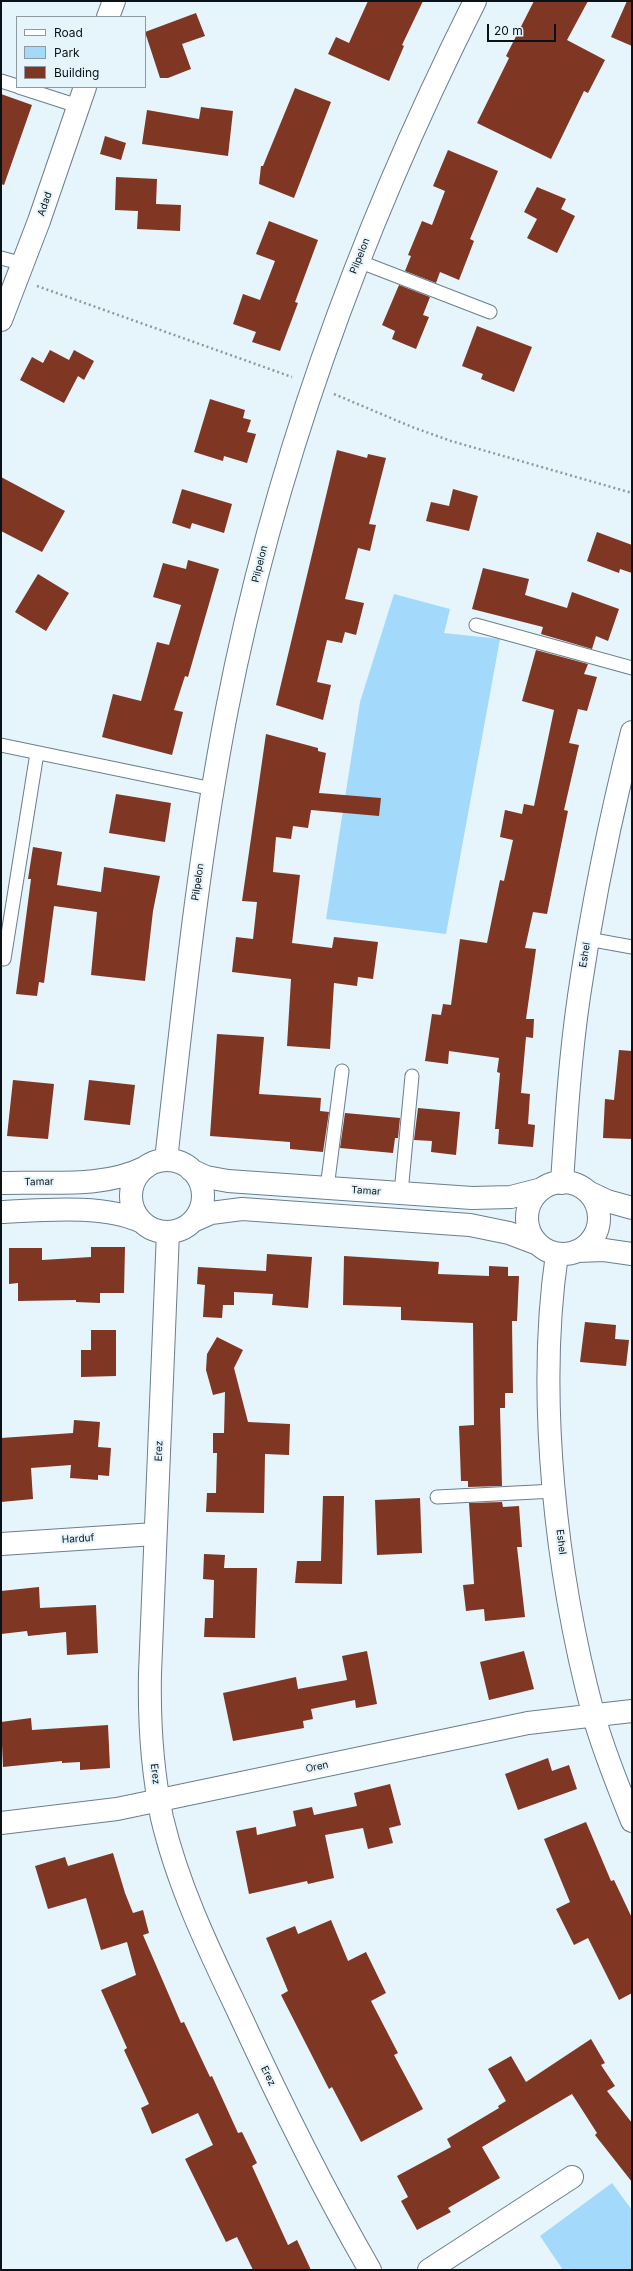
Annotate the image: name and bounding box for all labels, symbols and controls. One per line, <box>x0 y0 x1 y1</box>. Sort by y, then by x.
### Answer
legend <box>16 16 146 88</box>
scale bar <box>489 16 558 42</box>
text: 20 m <box>494 23 523 38</box>
text: Road <box>54 25 83 40</box>
text: Park <box>54 45 80 60</box>
text: Building <box>54 65 99 80</box>
street label: Adad <box>35 190 55 218</box>
street label: Pilpelon <box>347 236 373 276</box>
street label: Pilpelon <box>250 544 270 584</box>
street label: Pilpelon <box>189 863 207 901</box>
street label: Eshel <box>577 941 593 969</box>
street label: Tamar <box>24 1176 54 1188</box>
street label: Tamar <box>351 1184 381 1198</box>
street label: Erez <box>153 1440 165 1462</box>
street label: Eshel <box>553 1529 569 1555</box>
street label: Harduf <box>61 1532 95 1546</box>
street label: Oren <box>305 1759 329 1775</box>
street label: Erez <box>148 1763 162 1785</box>
street label: Erez <box>258 2064 278 2088</box>

